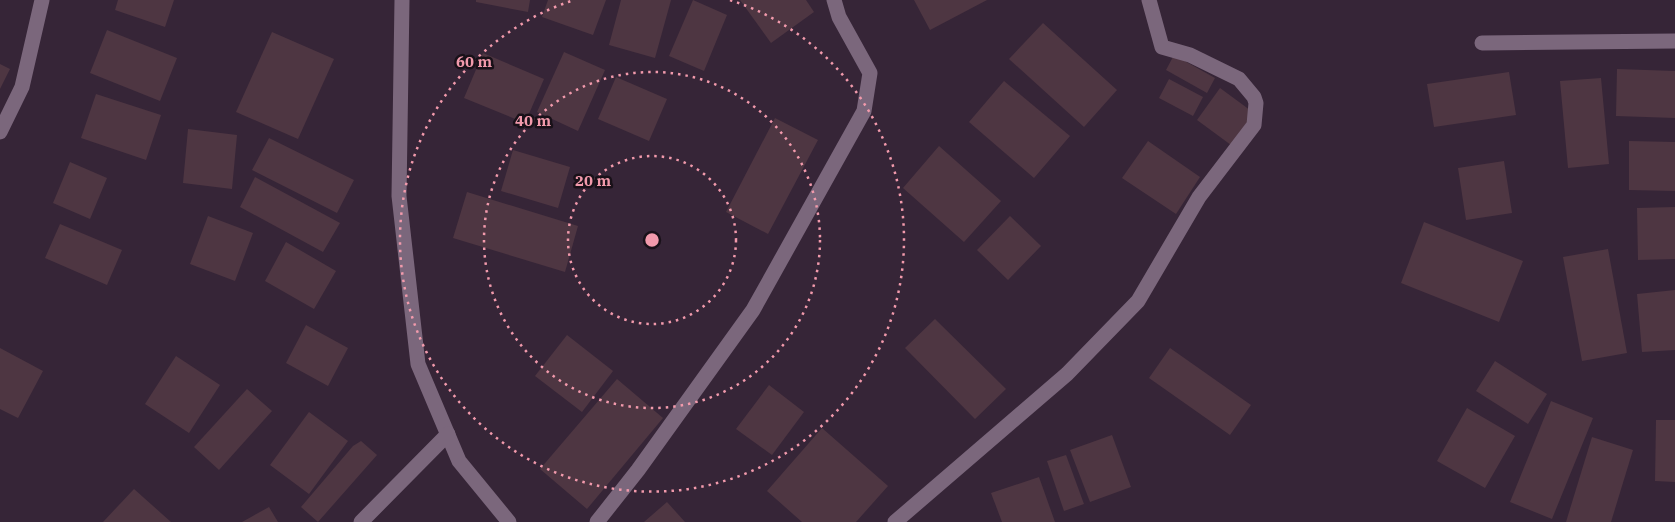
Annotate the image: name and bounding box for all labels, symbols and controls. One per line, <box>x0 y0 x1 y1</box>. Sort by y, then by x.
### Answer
text: 60 m <box>456 52 492 71</box>
text: 40 m <box>515 111 551 130</box>
text: 20 m <box>575 171 611 190</box>
centre of rings <box>643 231 661 249</box>

